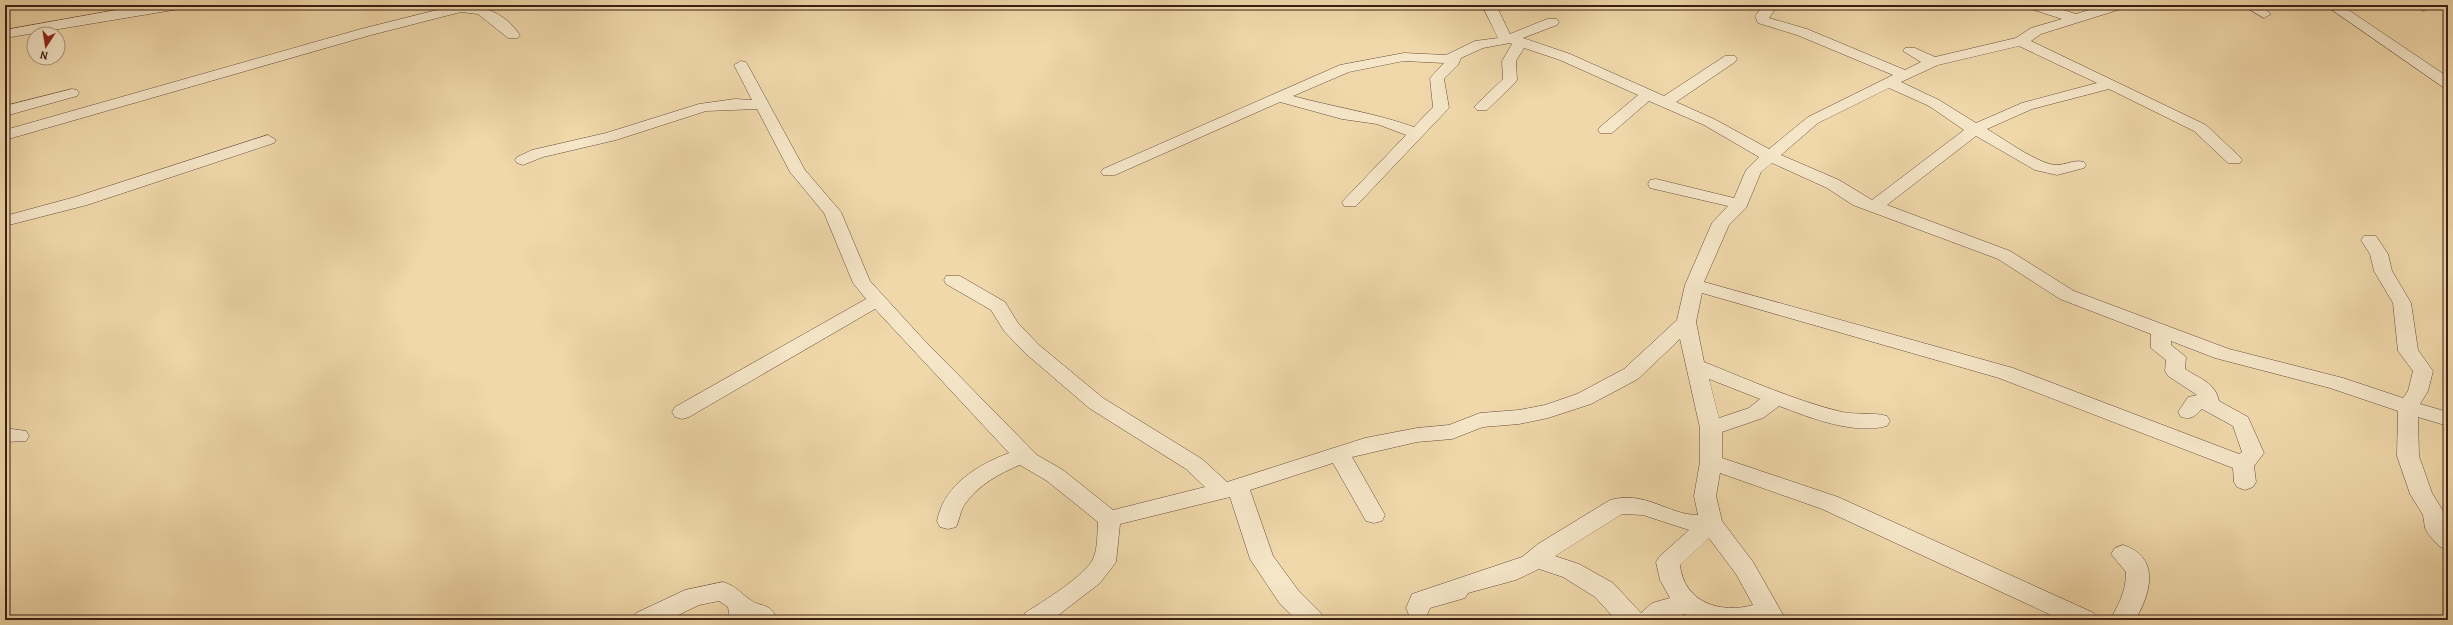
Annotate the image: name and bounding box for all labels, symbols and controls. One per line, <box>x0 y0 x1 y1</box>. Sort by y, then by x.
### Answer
north arrow <box>26 26 66 66</box>
text: N <box>39 47 50 63</box>

